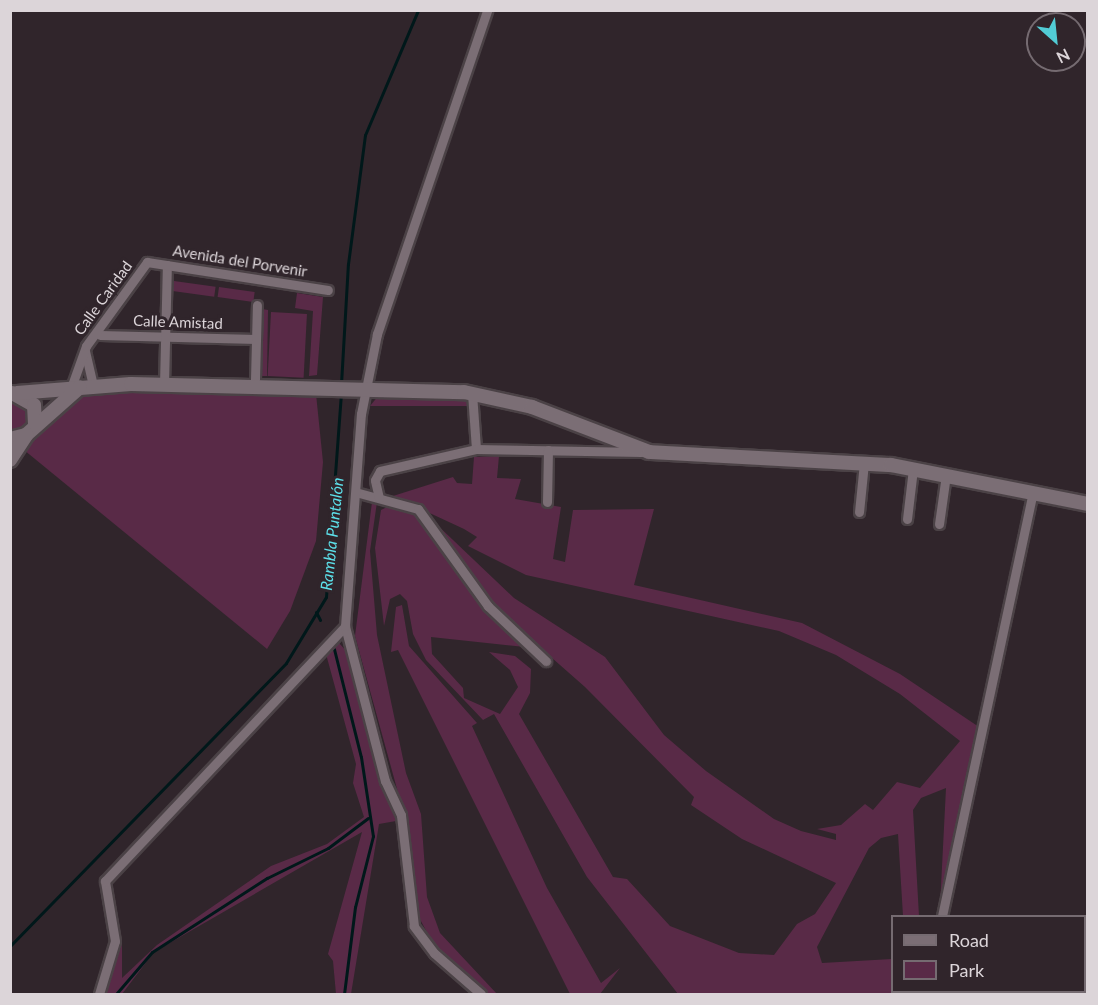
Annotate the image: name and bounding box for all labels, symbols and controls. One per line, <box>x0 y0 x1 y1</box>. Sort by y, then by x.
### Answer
north arrow <box>1026 12 1086 72</box>
text: N <box>1054 45 1073 68</box>
street label: Avenida del Porvenir <box>172 241 308 281</box>
street label: Calle Caridad <box>70 257 136 339</box>
street label: Calle Amistad <box>133 311 223 333</box>
water label: Rambla Puntalón <box>317 477 347 591</box>
legend <box>891 915 1086 993</box>
text: Road <box>949 929 989 951</box>
text: Park <box>949 959 984 981</box>

